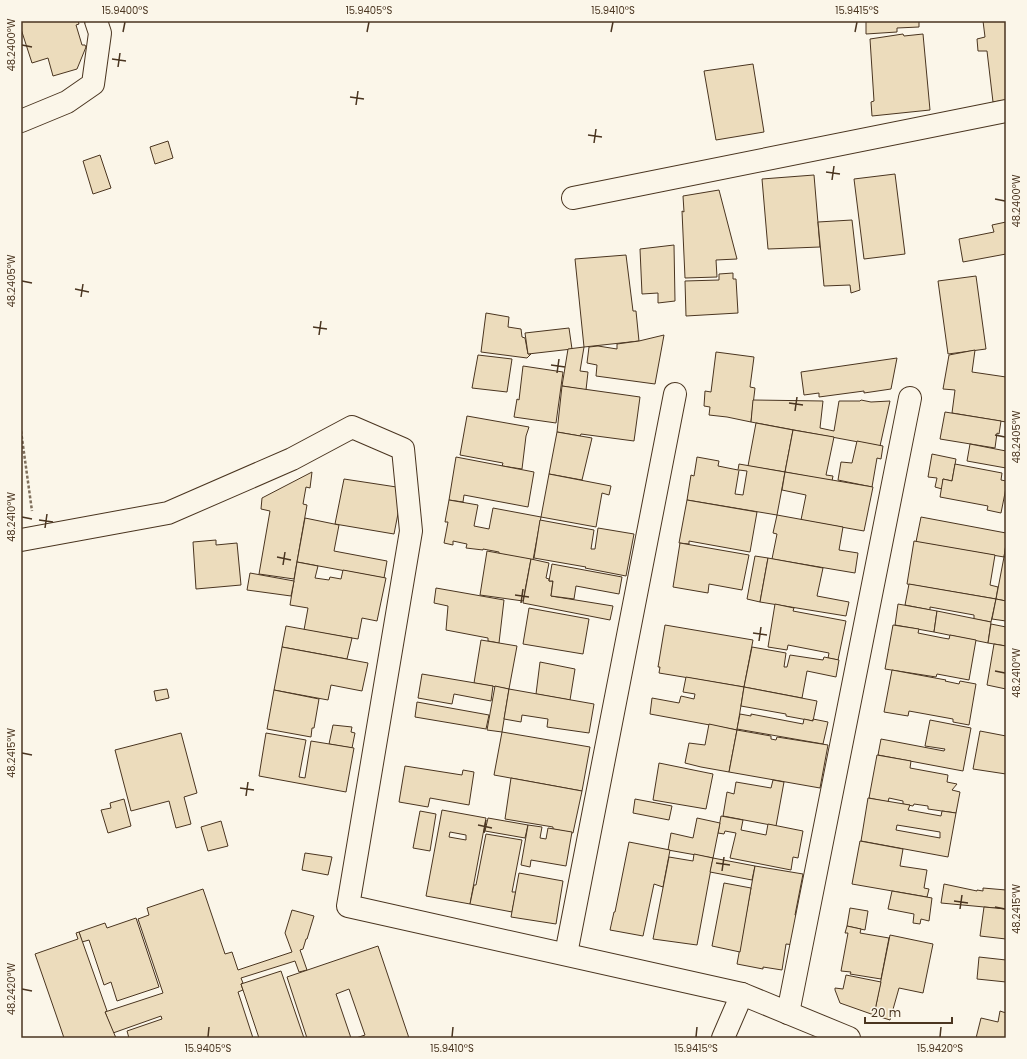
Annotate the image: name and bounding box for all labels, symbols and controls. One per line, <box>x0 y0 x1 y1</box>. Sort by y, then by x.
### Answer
text: 15.9400°S <box>102 3 148 18</box>
text: 15.9405°S <box>346 3 392 18</box>
text: 15.9410°S <box>591 3 635 18</box>
text: 15.9415°S <box>835 3 879 18</box>
text: 48.2400°W <box>4 18 19 72</box>
text: 48.2400°W <box>1009 174 1024 228</box>
text: 48.2405°W <box>4 254 19 308</box>
text: 48.2405°W <box>1009 410 1024 464</box>
text: 48.2410°W <box>4 492 19 542</box>
text: 48.2410°W <box>1009 648 1024 698</box>
text: 48.2415°W <box>4 728 19 778</box>
text: 48.2415°W <box>1009 884 1024 934</box>
text: 48.2420°W <box>4 962 19 1015</box>
scale bar <box>865 999 952 1025</box>
text: 20 m <box>871 1004 901 1021</box>
text: 15.9405°S <box>185 1041 231 1056</box>
text: 15.9410°S <box>430 1041 474 1056</box>
text: 15.9415°S <box>674 1041 718 1056</box>
text: 15.9420°S <box>917 1041 963 1056</box>

